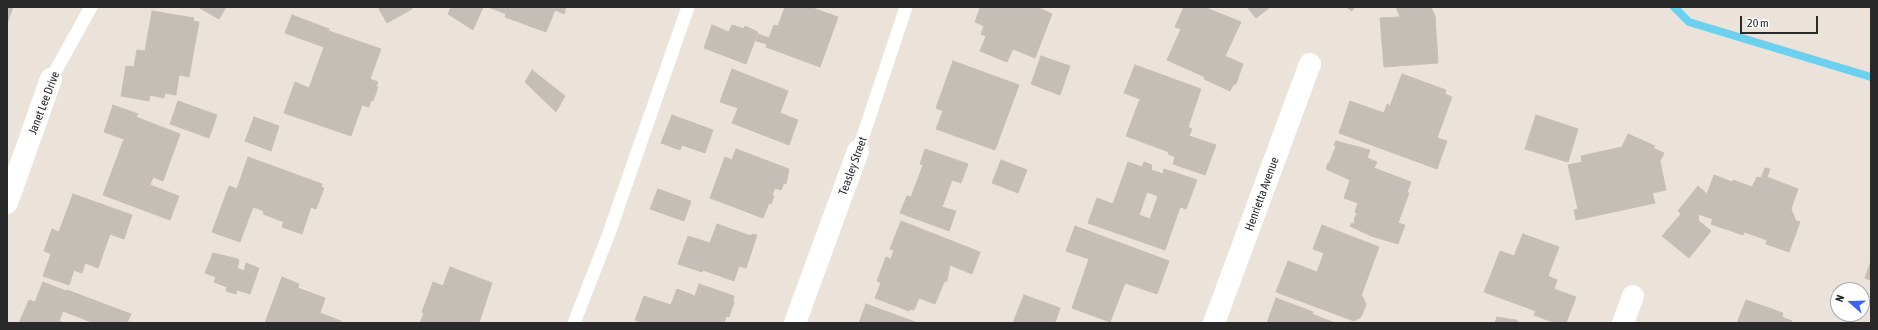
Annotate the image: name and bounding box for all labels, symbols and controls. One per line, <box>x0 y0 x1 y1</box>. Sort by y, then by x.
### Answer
scale bar <box>1742 8 1820 34</box>
text: 20 m <box>1747 16 1769 30</box>
street label: Janet Lee Drive <box>25 70 63 136</box>
street label: Teasley Street <box>836 135 870 197</box>
street label: Henrietta Avenue <box>1242 155 1282 233</box>
north arrow <box>1830 282 1870 322</box>
text: N <box>1833 293 1846 303</box>

